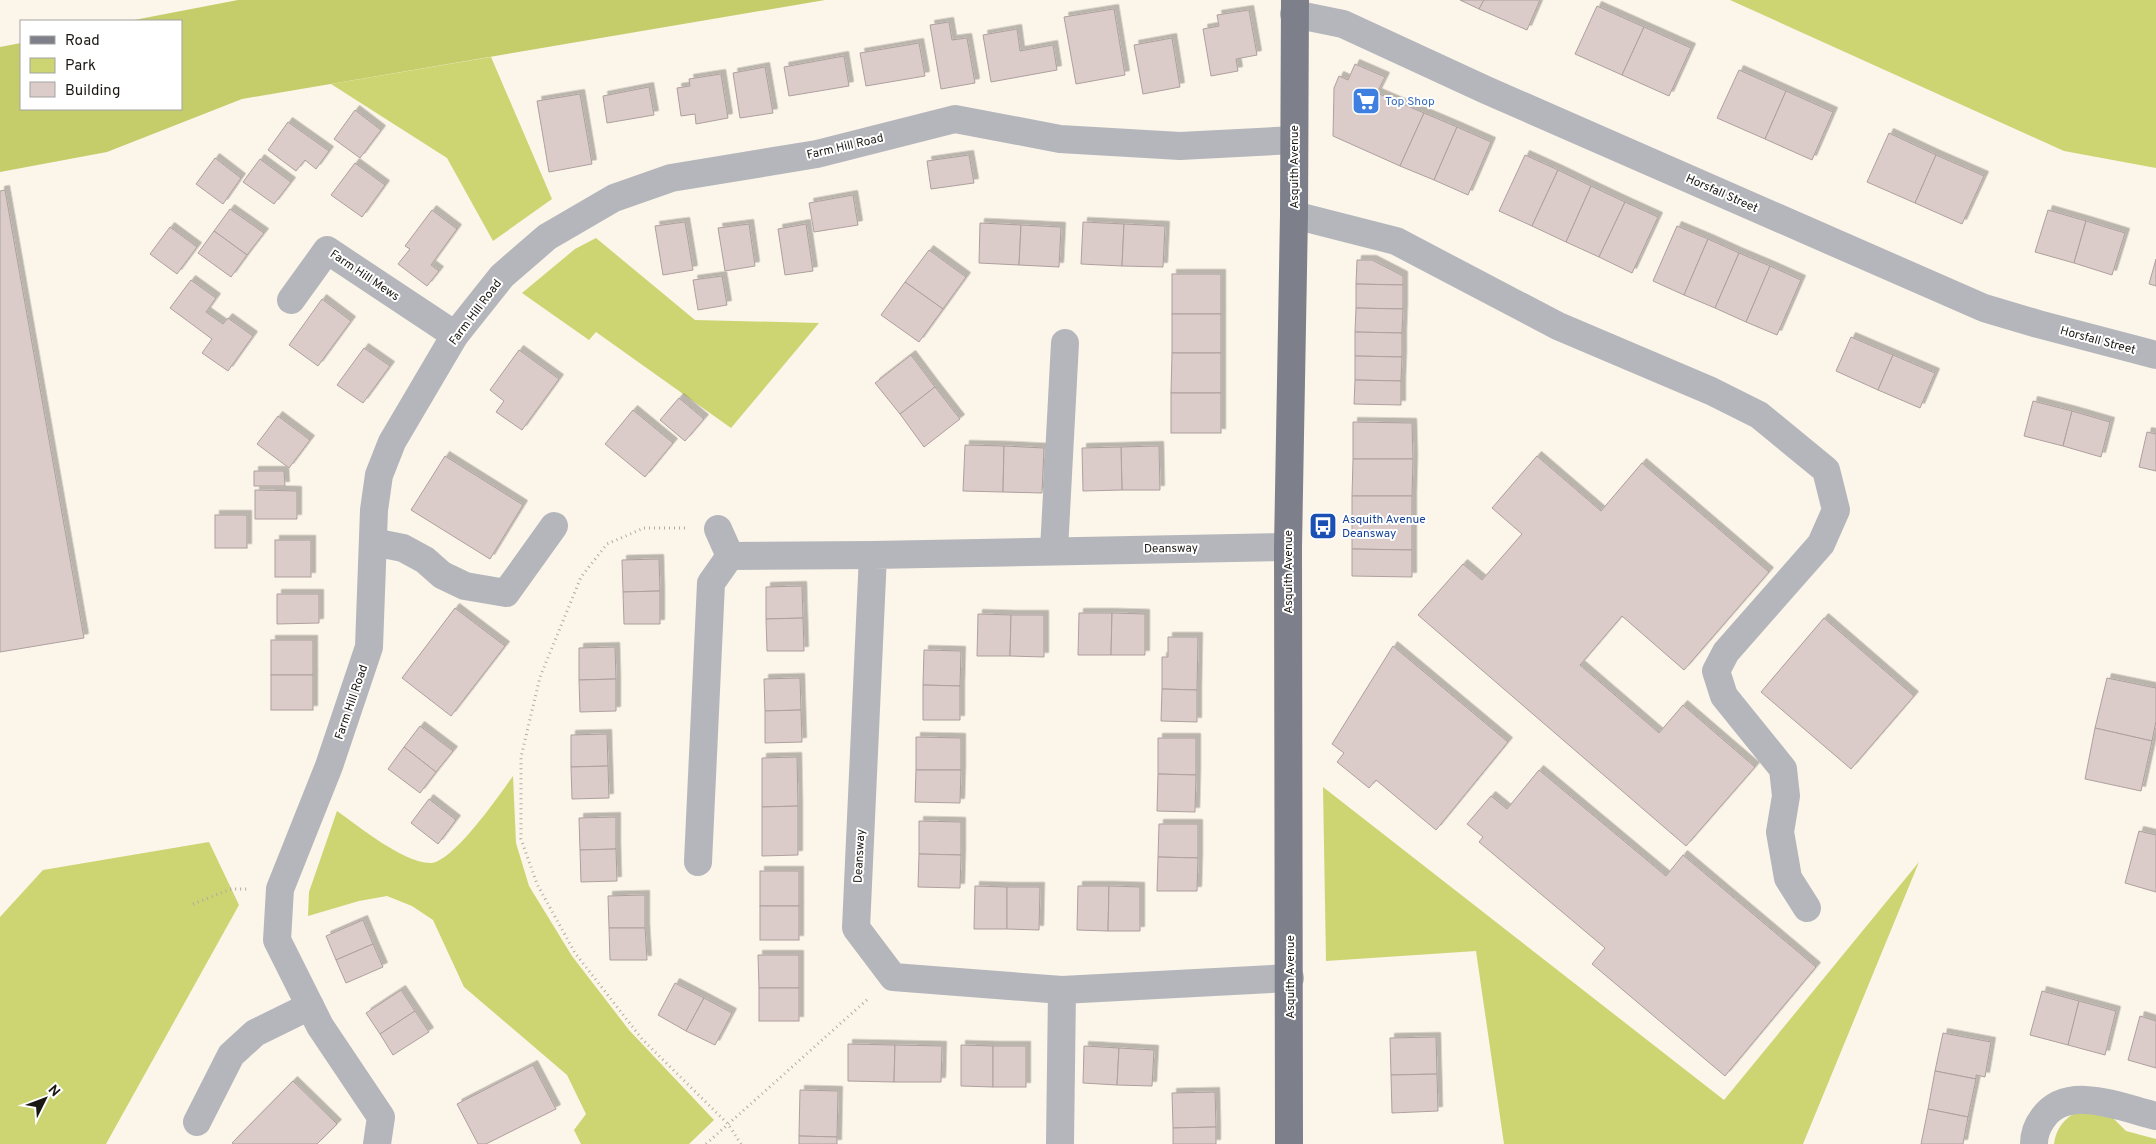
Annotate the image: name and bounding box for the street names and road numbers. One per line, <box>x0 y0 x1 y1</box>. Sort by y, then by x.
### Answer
street label: Asquith Avenue <box>1287 125 1303 209</box>
street label: Farm Hill Road <box>805 130 885 164</box>
street label: Horsfall Street <box>1683 171 1760 217</box>
street label: Farm Hill Mews <box>327 247 402 305</box>
street label: Farm Hill Road <box>446 277 506 349</box>
street label: Horsfall Street <box>2058 323 2137 359</box>
street label: Asquith Avenue <box>1281 530 1297 614</box>
street label: Deansway <box>1144 541 1198 557</box>
street label: Farm Hill Road <box>332 663 372 742</box>
street label: Deansway <box>851 829 869 884</box>
street label: Asquith Avenue <box>1283 935 1299 1019</box>

